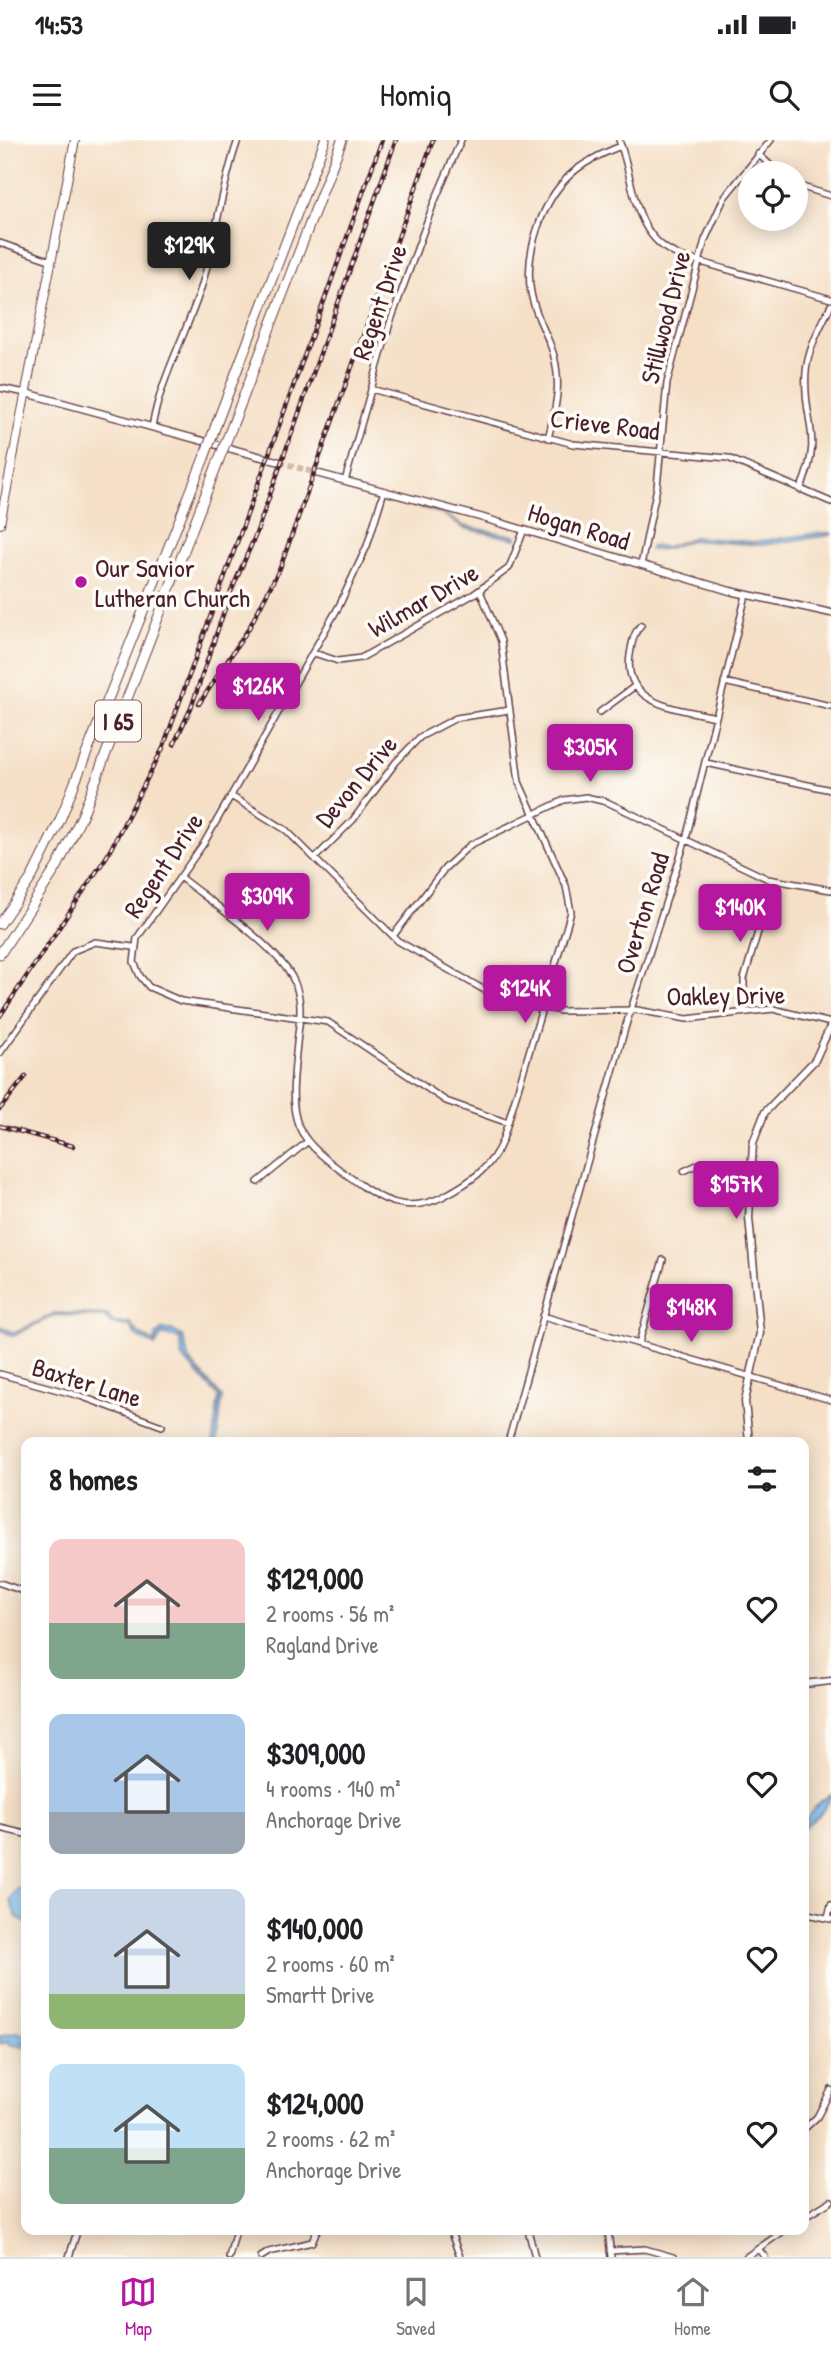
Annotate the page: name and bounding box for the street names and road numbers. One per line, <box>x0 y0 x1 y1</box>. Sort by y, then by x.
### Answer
street label: Regent Drive <box>343 240 415 364</box>
street label: Stillwood Drive <box>632 247 698 387</box>
street label: Crieve Road <box>548 400 662 448</box>
street label: Hogan Road <box>524 494 634 558</box>
street label: Wilmar Drive <box>362 554 484 646</box>
road number: I 65 <box>95 700 141 742</box>
street label: Devon Drive <box>307 728 405 834</box>
street label: Regent Drive <box>115 806 211 924</box>
street label: Overton Road <box>607 848 677 978</box>
street label: Oakley Drive <box>666 976 786 1014</box>
street label: Baxter Lane <box>28 1349 146 1415</box>

